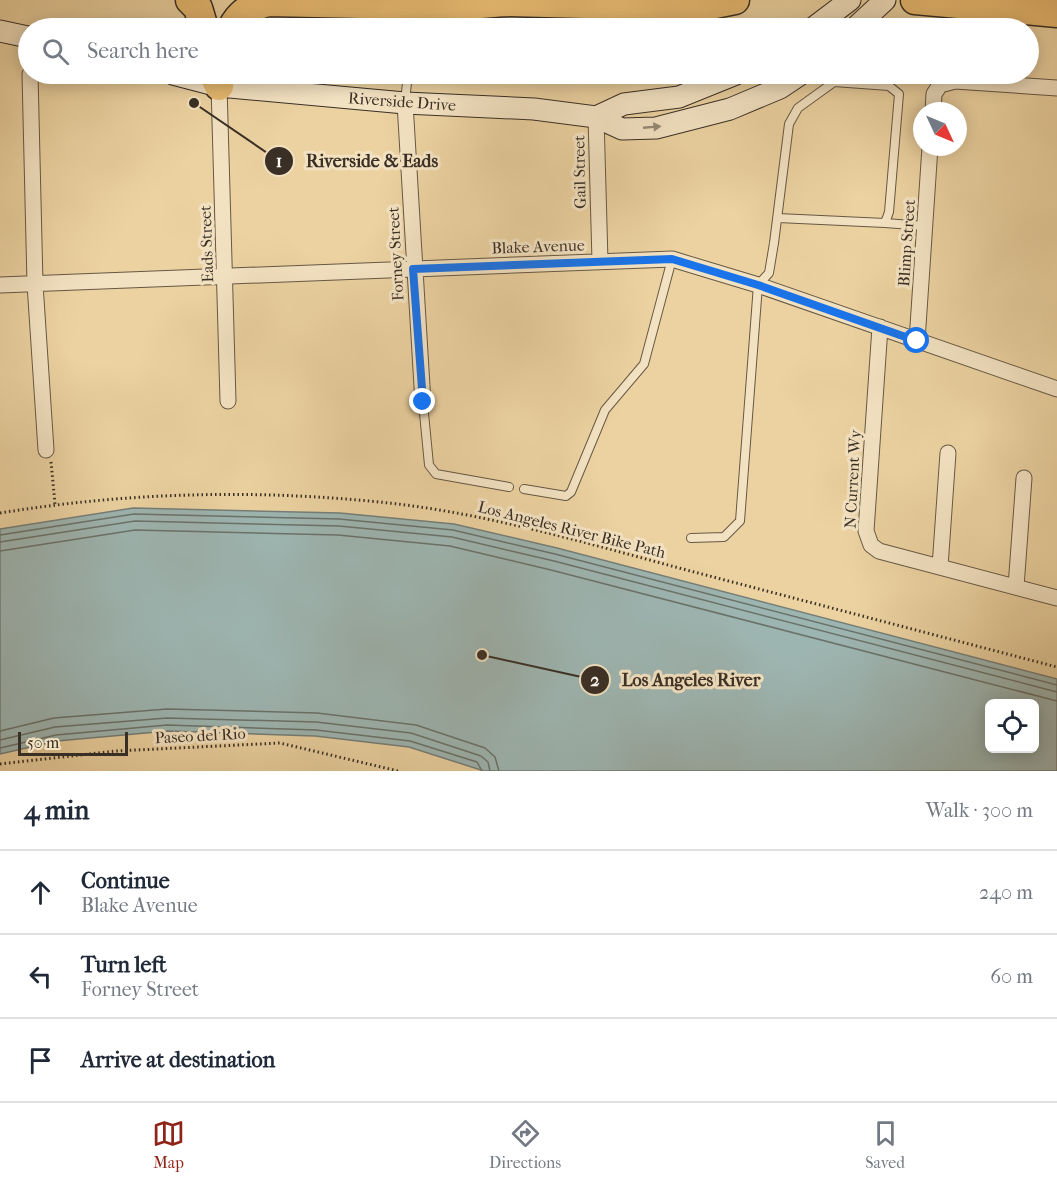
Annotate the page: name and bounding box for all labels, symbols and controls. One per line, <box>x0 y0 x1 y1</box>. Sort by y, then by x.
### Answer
search box <box>18 18 1039 84</box>
icon: search <box>39 35 72 68</box>
text: Search here <box>87 38 199 64</box>
street label: Riverside Drive <box>347 88 457 115</box>
north arrow <box>913 102 967 156</box>
one-way arrow <box>643 122 662 132</box>
street label: Gail Street <box>569 135 590 209</box>
callout: Riverside & Eads <box>264 143 450 179</box>
text: 1 <box>276 151 282 172</box>
text: Riverside & Eads <box>306 151 438 172</box>
street label: Blimp Street <box>894 199 919 287</box>
street label: Eads Street <box>196 205 217 283</box>
street label: Forney Street <box>384 206 407 302</box>
street label: Blake Avenue <box>491 235 585 258</box>
route start <box>903 327 929 353</box>
route end <box>409 388 435 414</box>
street label: N Current Wy <box>840 429 865 529</box>
street label: Los Angeles River Bike Path <box>476 497 668 562</box>
callout: Los Angeles River <box>580 662 772 698</box>
text: 2 <box>590 670 600 691</box>
text: Los Angeles River <box>622 670 761 691</box>
map controls <box>985 699 1039 753</box>
button: locate <box>985 699 1039 753</box>
street label: Paseo del Rio <box>154 724 246 747</box>
scale bar <box>18 729 128 756</box>
text: 50 m <box>27 733 59 752</box>
text: 4 min <box>24 795 89 826</box>
text: Walk · 300 m <box>926 799 1033 822</box>
text: Continue <box>81 868 170 894</box>
icon: ahead <box>24 876 57 909</box>
text: 240 m <box>979 881 1033 904</box>
text: Blake Avenue <box>81 894 198 917</box>
text: Turn left <box>81 952 167 978</box>
icon: left <box>24 960 57 993</box>
text: 60 m <box>990 965 1033 988</box>
text: Forney Street <box>81 978 199 1001</box>
icon: arrive <box>24 1044 57 1077</box>
text: Arrive at destination <box>81 1047 275 1073</box>
tab: Map <box>152 1117 185 1172</box>
tab: Directions <box>489 1117 561 1172</box>
tab: Saved <box>865 1117 905 1172</box>

